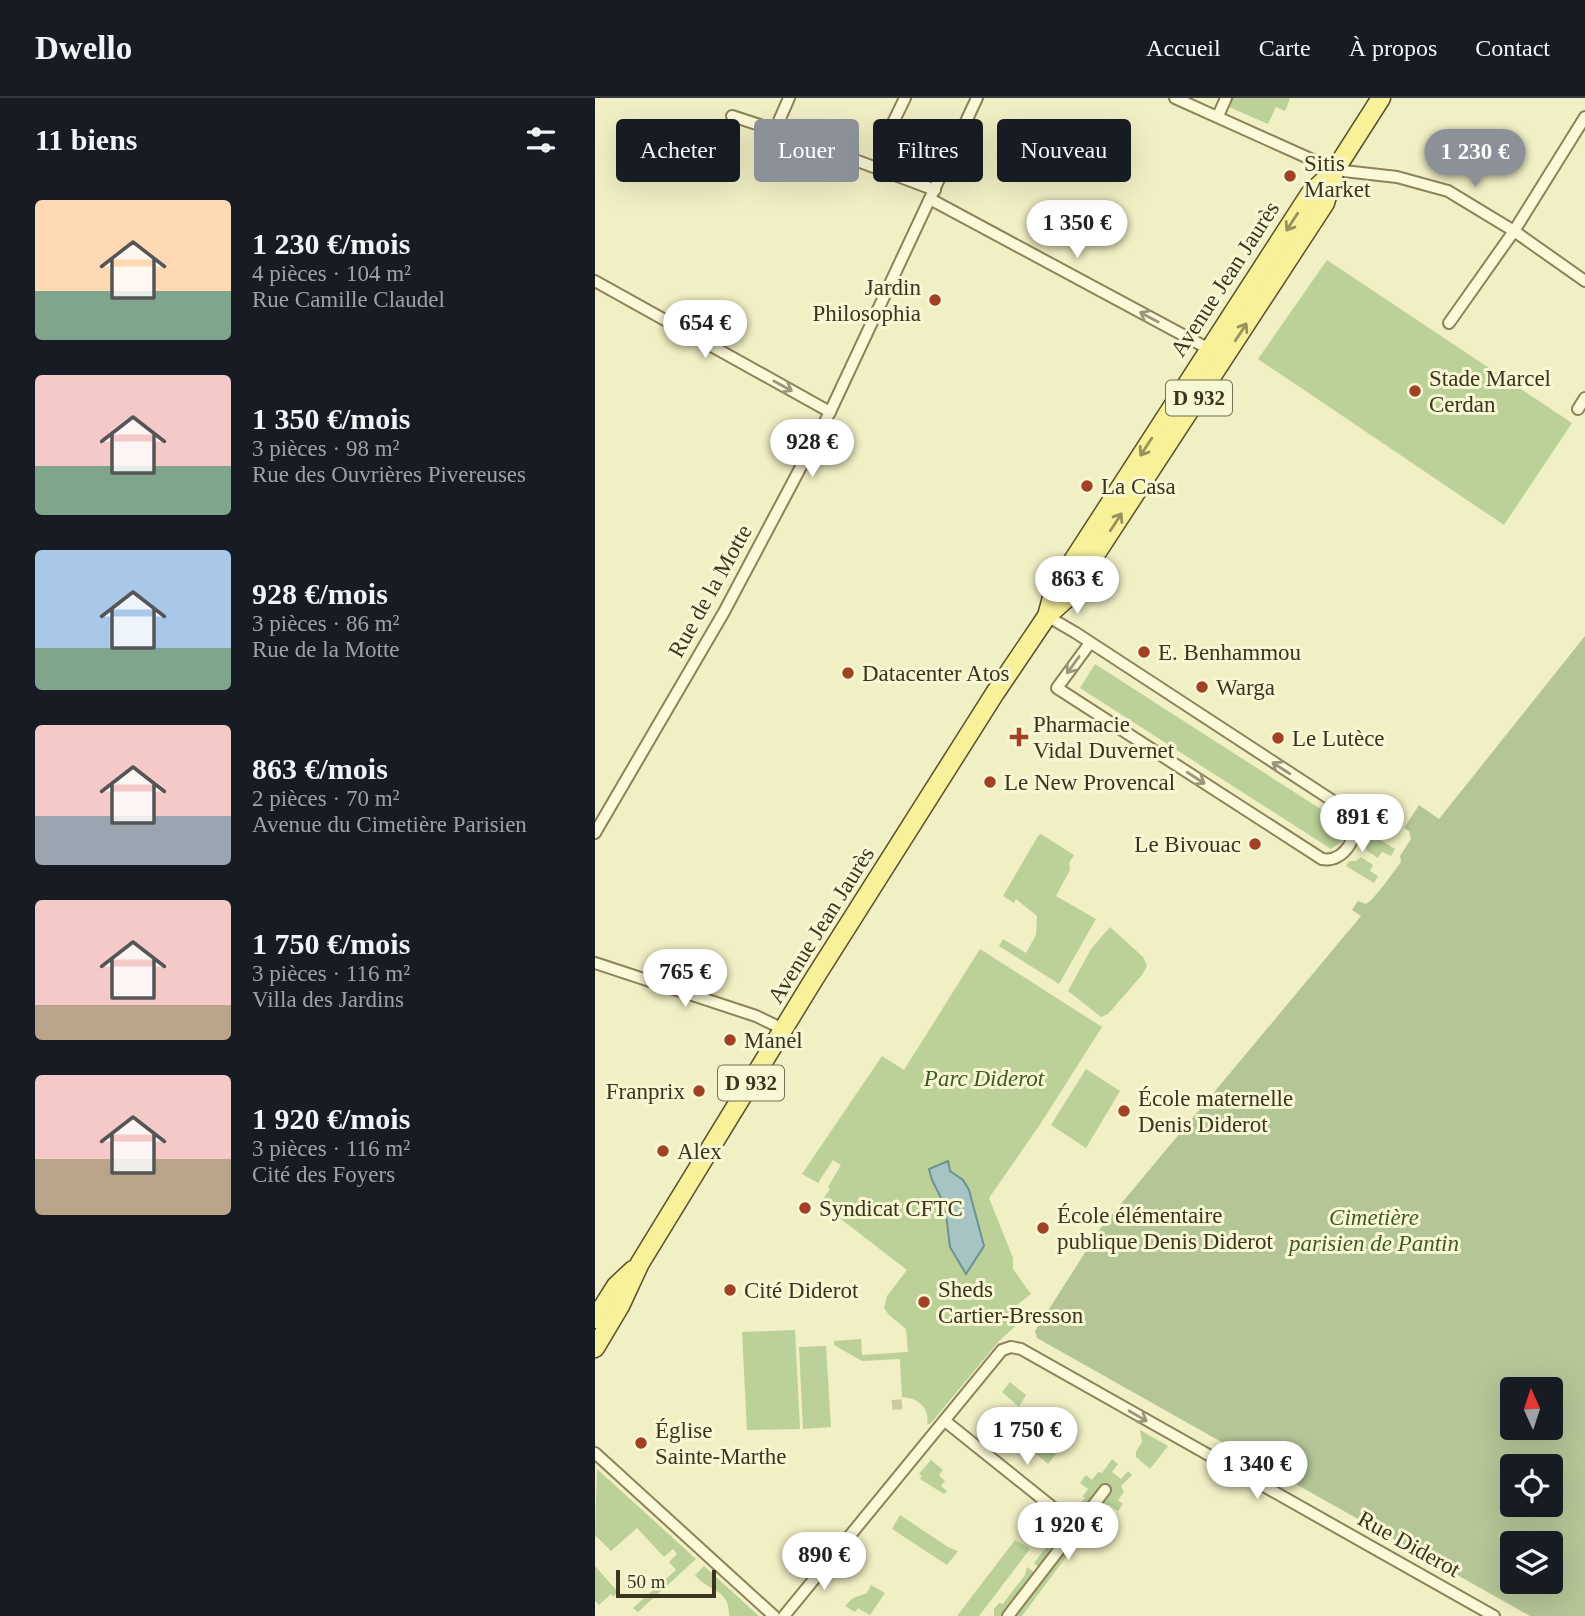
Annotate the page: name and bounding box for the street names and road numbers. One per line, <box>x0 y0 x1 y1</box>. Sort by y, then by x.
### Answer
street label: Avenue Jean Jaurès <box>1166 197 1284 361</box>
road number: D 932 <box>1166 380 1232 416</box>
street label: Rue de la Motte <box>663 520 757 662</box>
street label: Avenue Jean Jaurès <box>763 842 879 1008</box>
road number: D 932 <box>718 1066 784 1100</box>
street label: Rue Diderot <box>1353 1506 1465 1583</box>

